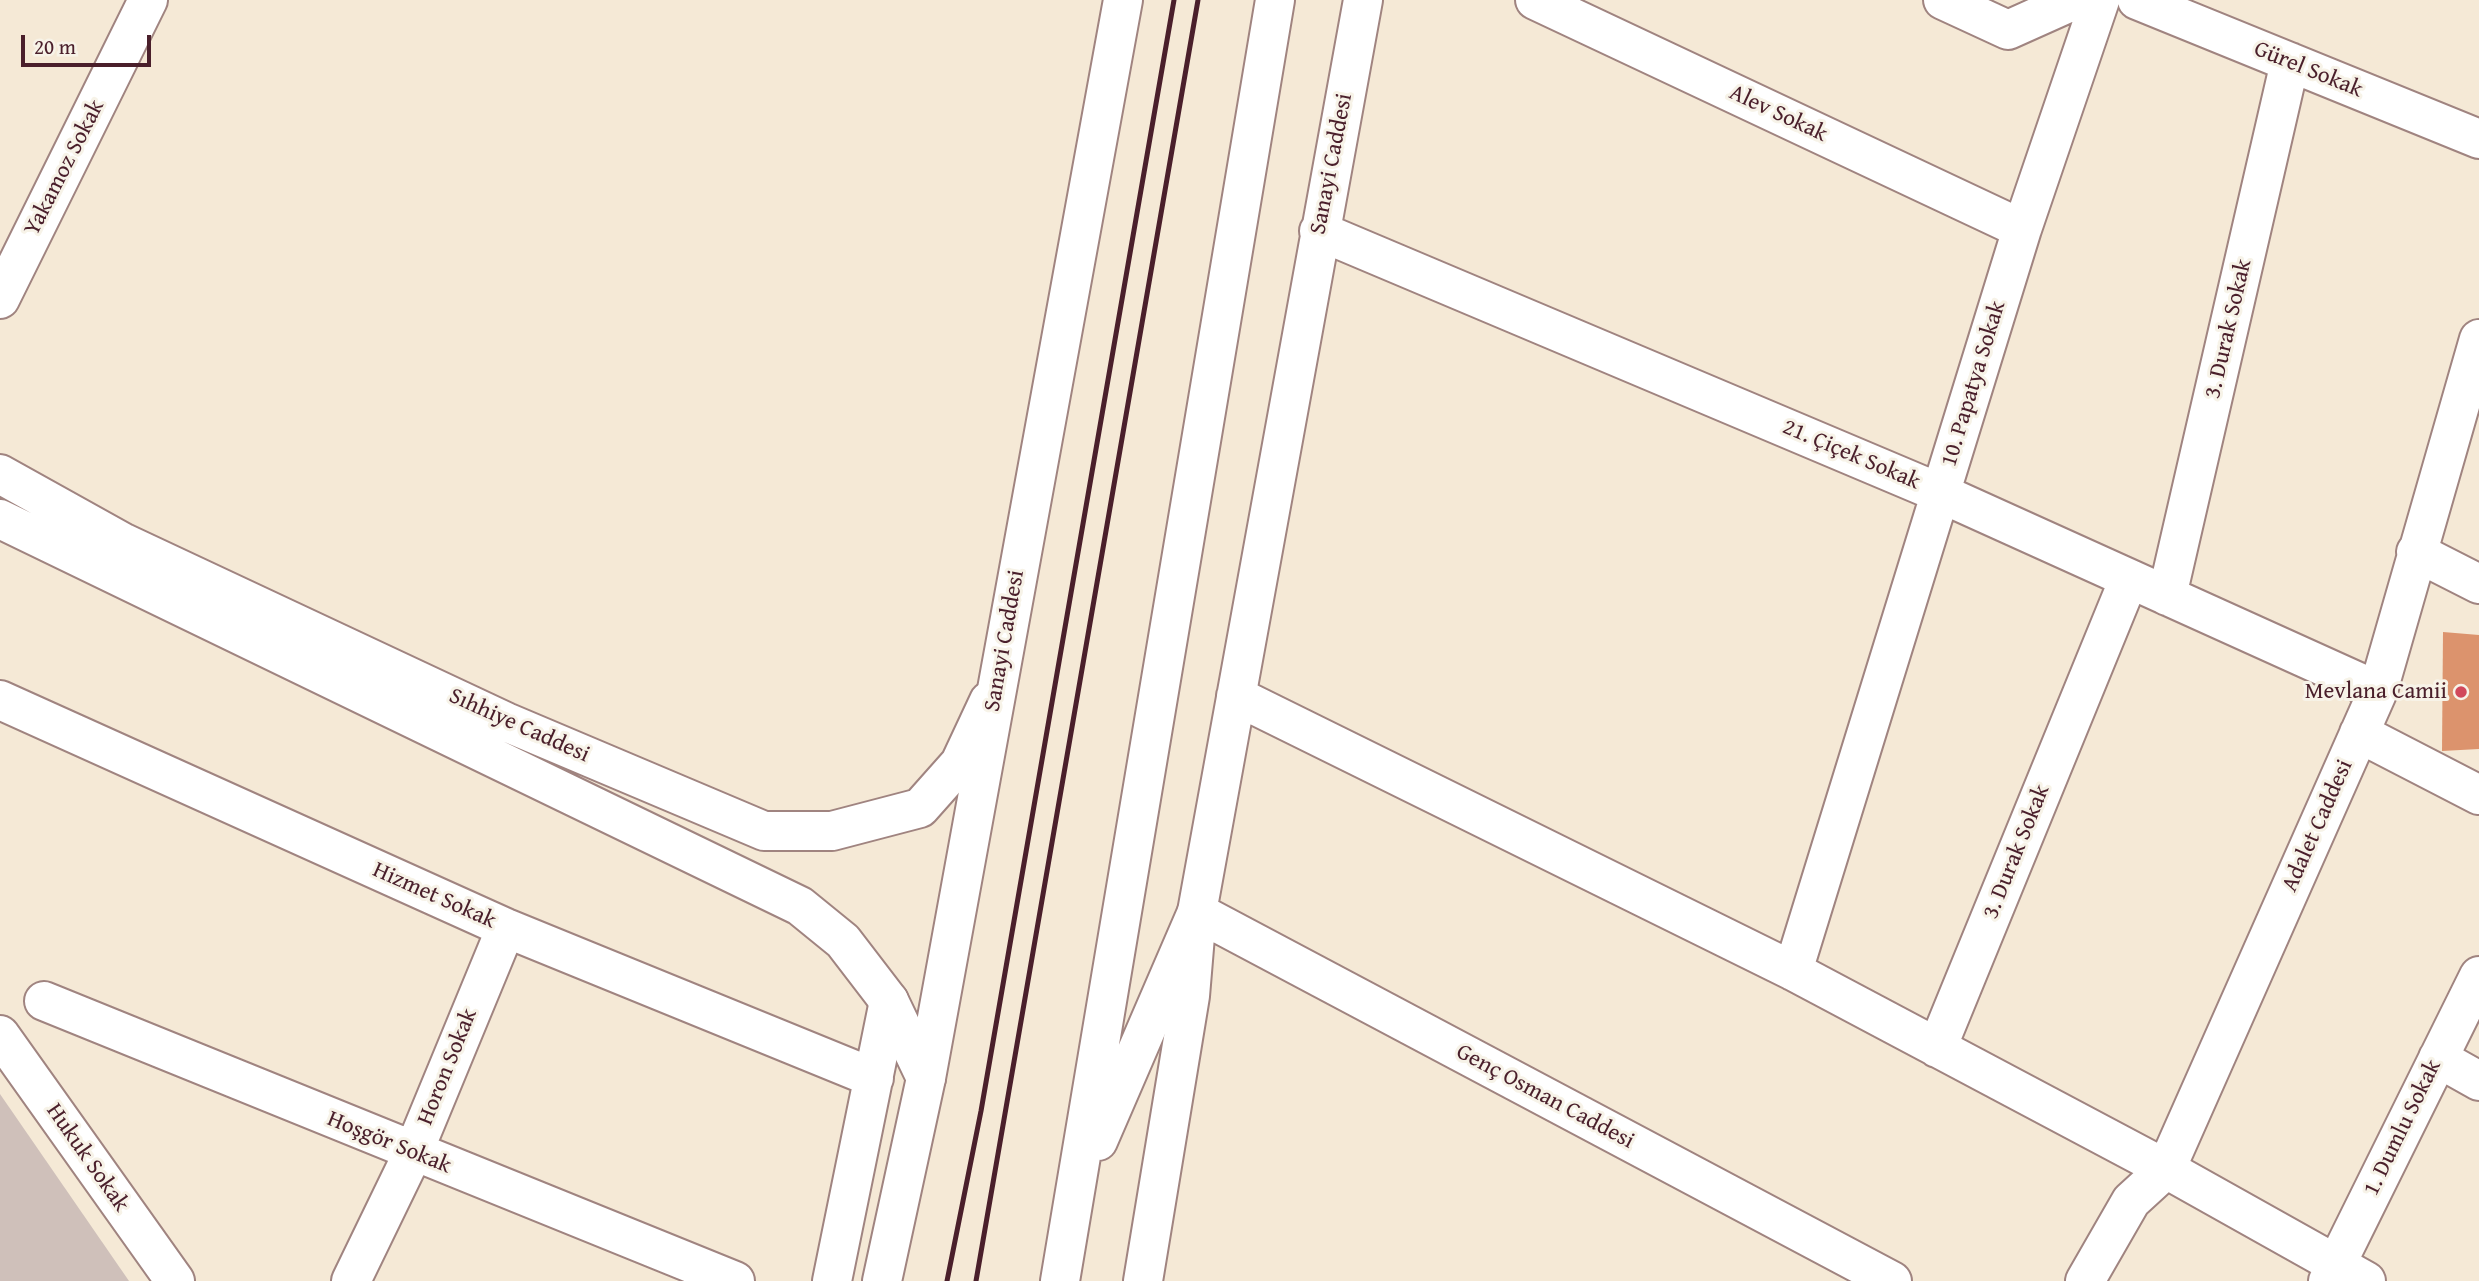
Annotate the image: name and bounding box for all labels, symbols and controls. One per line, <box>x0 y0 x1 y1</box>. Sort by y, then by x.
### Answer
scale bar <box>24 21 154 65</box>
text: 20 m <box>34 31 76 62</box>
street label: Gürel Sokak <box>2250 36 2366 104</box>
street label: Alev Sokak <box>1725 79 1831 149</box>
street label: Sanayi Caddesi <box>1305 91 1359 237</box>
street label: Yakamoz Sokak <box>19 95 111 241</box>
street label: 3. Durak Sokak <box>2200 257 2258 401</box>
street label: 10. Papatya Sokak <box>1936 298 2012 470</box>
street label: 21. Çiçek Sokak <box>1778 414 1924 496</box>
street label: Sanayi Caddesi <box>979 568 1031 714</box>
place label: Mevlana Camii <box>2305 678 2447 706</box>
street label: Sıhhiye Caddesi <box>444 683 594 769</box>
marker: Mevlana Camii <box>2453 684 2469 700</box>
street label: Adalet Caddesi <box>2277 756 2359 896</box>
street label: 3. Durak Sokak <box>1978 781 2056 923</box>
street label: Hizmet Sokak <box>368 857 500 935</box>
street label: Horon Sokak <box>412 1005 484 1129</box>
street label: Genç Osman Caddesi <box>1451 1038 1639 1156</box>
street label: 1. Dumlu Sokak <box>2358 1055 2448 1201</box>
street label: Hukuk Sokak <box>40 1099 134 1217</box>
street label: Hoşgör Sokak <box>323 1106 455 1180</box>

